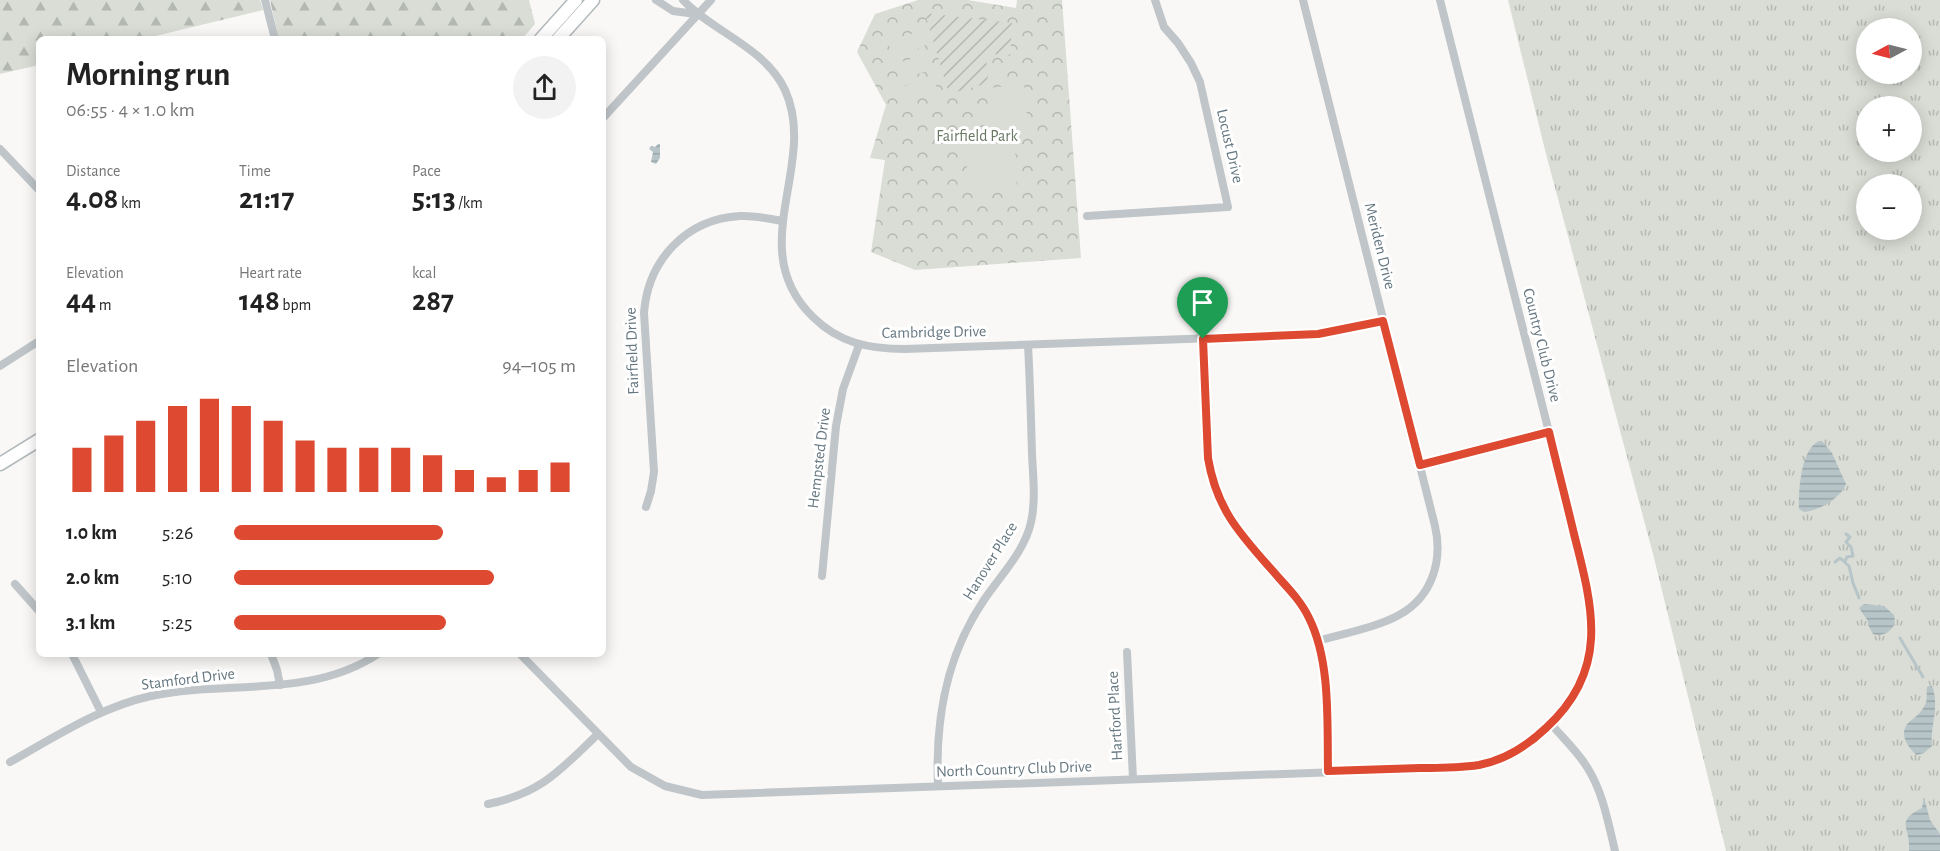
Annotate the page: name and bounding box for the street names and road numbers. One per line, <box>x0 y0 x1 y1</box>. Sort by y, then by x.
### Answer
street label: Locust Drive <box>1214 107 1246 185</box>
street label: Meriden Drive <box>1362 201 1398 291</box>
street label: Country Club Drive <box>1519 286 1564 404</box>
street label: Fairfield Drive <box>622 307 642 395</box>
street label: Cambridge Drive <box>881 323 987 341</box>
street label: Hempsted Drive <box>805 407 833 509</box>
street label: Hanover Place <box>960 519 1020 603</box>
street label: Stamford Drive <box>140 665 236 693</box>
street label: Hartford Place <box>1105 671 1125 761</box>
street label: North Country Club Drive <box>936 758 1092 781</box>

